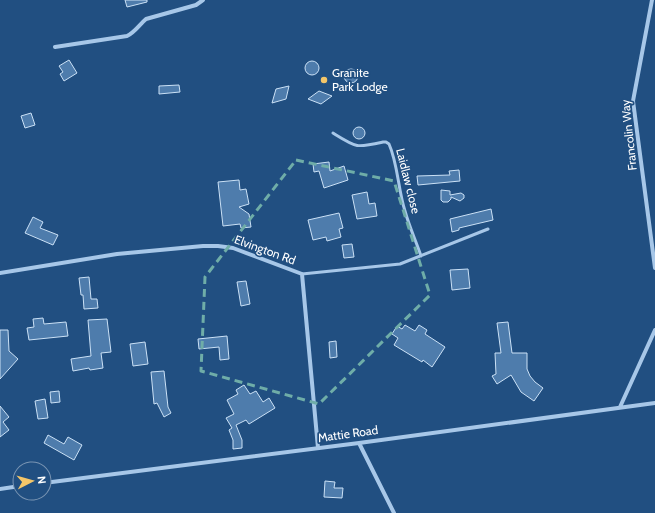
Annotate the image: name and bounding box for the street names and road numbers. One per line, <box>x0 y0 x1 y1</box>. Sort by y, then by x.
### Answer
street label: Francolin Way <box>617 99 640 171</box>
street label: Laidlaw close <box>393 147 424 215</box>
street label: Elvington Rd <box>232 232 298 268</box>
street label: Mattie Road <box>317 422 379 445</box>

